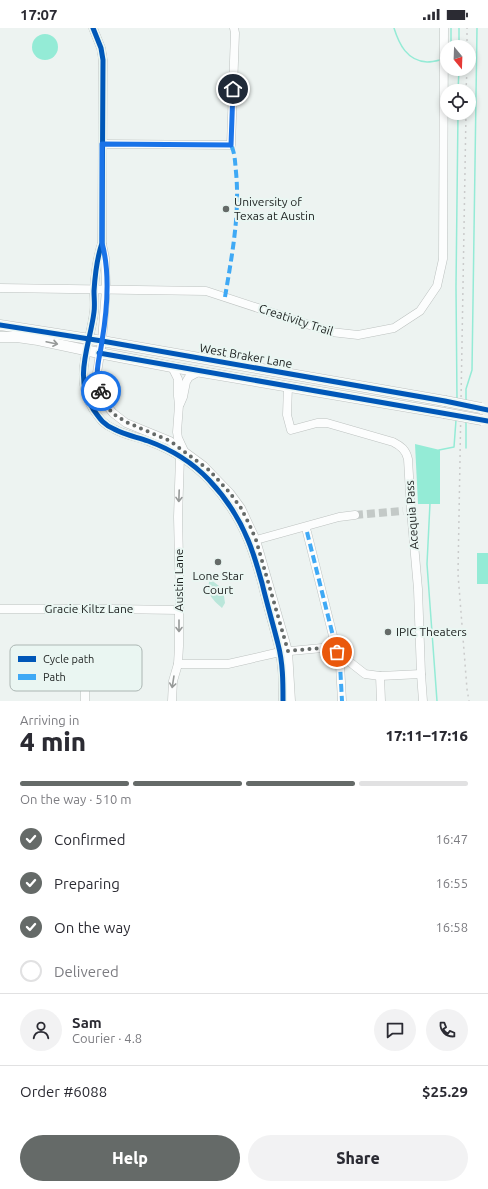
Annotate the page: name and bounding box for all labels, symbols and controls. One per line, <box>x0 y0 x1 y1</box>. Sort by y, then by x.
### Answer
text: 17:07 <box>20 6 58 23</box>
north arrow <box>440 40 476 76</box>
map controls <box>440 40 476 120</box>
pin <box>216 72 250 106</box>
icon: home <box>222 78 244 100</box>
button: locate <box>440 84 476 120</box>
place label: University of Texas at Austin <box>234 195 315 222</box>
marker: University of Texas at Austin <box>221 204 231 214</box>
street label: Creativity Trail <box>257 301 335 338</box>
one-way arrow <box>45 340 58 348</box>
street label: West Braker Lane <box>199 341 294 370</box>
courier <box>81 371 121 411</box>
icon: bike <box>90 380 112 402</box>
street label: Acequia Pass <box>403 480 420 550</box>
one-way arrow <box>175 489 183 502</box>
street label: Austin Lane <box>172 549 185 611</box>
marker: Lone Star Court <box>213 557 223 567</box>
place label: Lone Star Court <box>192 569 244 596</box>
street label: Gracie Kiltz Lane <box>45 602 133 615</box>
one-way arrow <box>175 619 183 632</box>
place label: IPIC Theaters <box>396 625 467 638</box>
marker: IPIC Theaters <box>383 627 393 637</box>
pin <box>320 635 354 669</box>
icon: bag <box>326 641 348 663</box>
legend <box>10 645 142 691</box>
text: Cycle path <box>43 653 94 665</box>
text: Path <box>43 671 66 683</box>
one-way arrow <box>169 675 177 688</box>
text: Arriving in <box>20 713 79 727</box>
text: 4 min <box>20 727 86 756</box>
text: 17:11–17:16 <box>385 727 468 744</box>
text: On the way · 510 m <box>20 792 132 806</box>
icon: check <box>20 828 42 850</box>
text: Confirmed <box>54 831 126 848</box>
text: 16:47 <box>435 832 468 846</box>
icon: check <box>20 872 42 894</box>
text: Preparing <box>54 875 120 892</box>
text: 16:55 <box>435 876 468 890</box>
icon: check <box>20 916 42 938</box>
text: On the way <box>54 919 130 936</box>
text: 16:58 <box>435 920 468 934</box>
text: Delivered <box>54 963 119 980</box>
button: person <box>20 1009 62 1051</box>
button: chat <box>374 1009 416 1051</box>
button: phone <box>426 1009 468 1051</box>
text: Sam <box>72 1014 102 1031</box>
text: Courier · 4.8 <box>72 1031 142 1045</box>
text: Order #6088 <box>20 1083 107 1100</box>
text: $25.29 <box>422 1083 468 1100</box>
button: Help <box>20 1135 240 1181</box>
button: Share <box>248 1135 468 1181</box>

